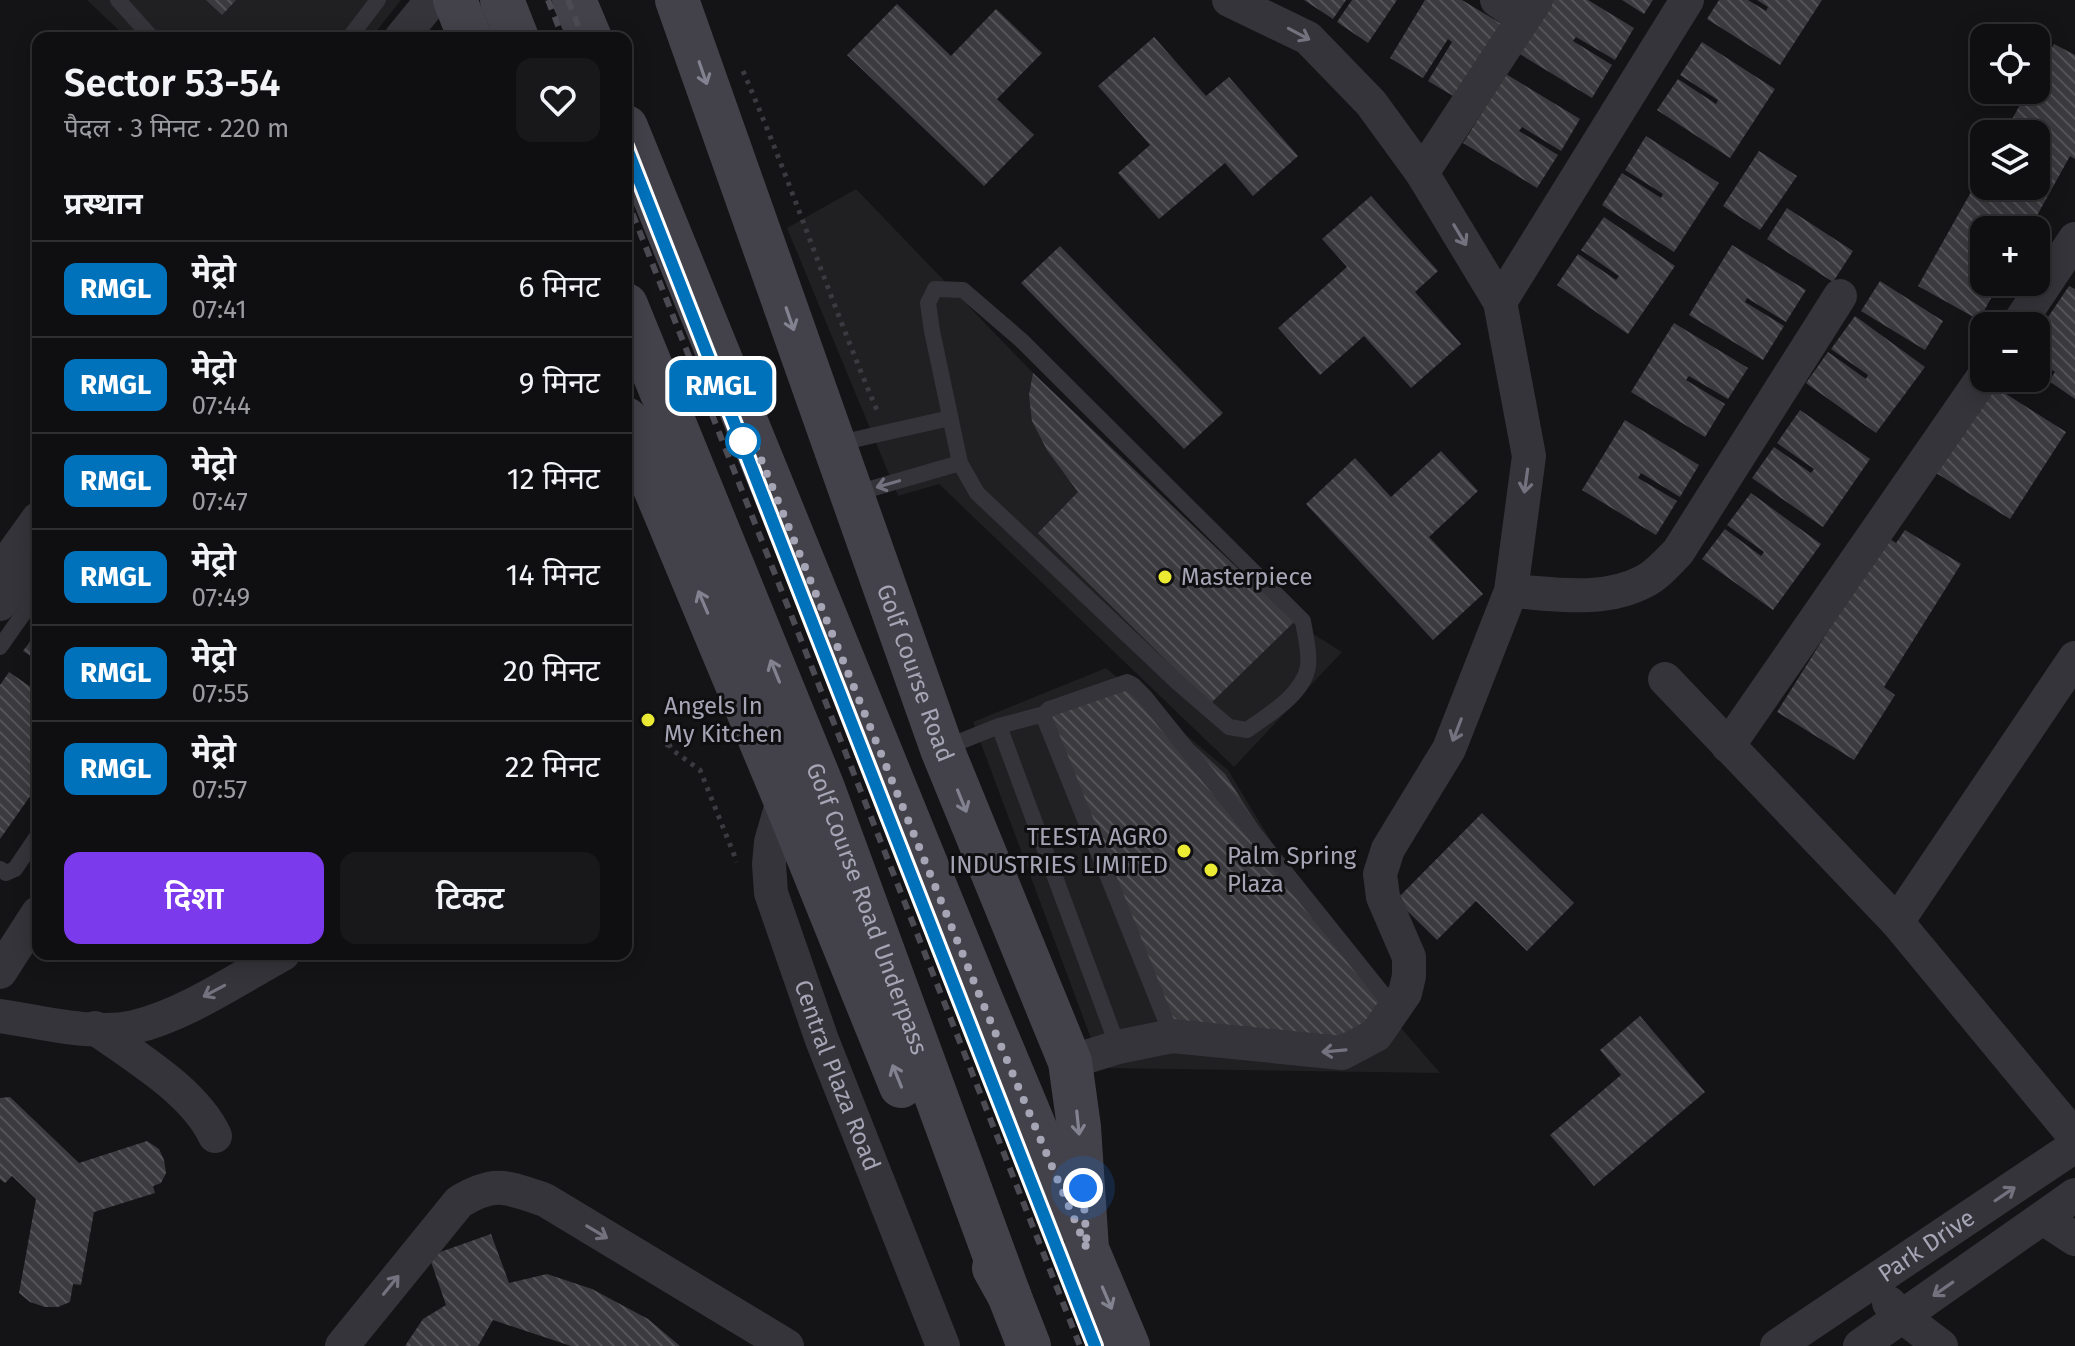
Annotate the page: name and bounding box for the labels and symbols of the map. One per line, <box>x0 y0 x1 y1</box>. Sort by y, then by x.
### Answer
one-way arrow <box>1286 27 1310 43</box>
one-way arrow <box>697 61 712 86</box>
one-way arrow <box>1452 223 1468 246</box>
one-way arrow <box>783 306 798 331</box>
line badge: RMGL <box>665 360 777 412</box>
unlabelled marker <box>726 424 760 458</box>
one-way arrow <box>1518 468 1533 493</box>
one-way arrow <box>875 477 901 492</box>
place label: Masterpiece <box>1181 563 1313 591</box>
marker: Masterpiece <box>1156 568 1174 586</box>
street label: Golf Course Road <box>871 580 960 766</box>
one-way arrow <box>695 591 709 615</box>
one-way arrow <box>767 659 781 684</box>
place label: Angels In My Kitchen <box>664 692 783 748</box>
marker: Angels In My Kitchen <box>639 711 657 729</box>
one-way arrow <box>1449 717 1463 742</box>
street label: Golf Course Road Underpass <box>800 759 934 1058</box>
one-way arrow <box>956 788 971 813</box>
place label: TEESTA AGRO INDUSTRIES LIMITED <box>949 823 1168 879</box>
marker: TEESTA AGRO INDUSTRIES LIMITED <box>1175 842 1193 860</box>
place label: Palm Spring Plaza <box>1227 842 1357 898</box>
marker: Palm Spring Plaza <box>1202 861 1220 879</box>
street label: Central Plaza Road <box>788 976 886 1175</box>
one-way arrow <box>203 984 226 1000</box>
one-way arrow <box>1322 1044 1348 1059</box>
one-way arrow <box>889 1064 904 1089</box>
one-way arrow <box>1071 1109 1086 1136</box>
your location <box>1063 1168 1103 1208</box>
one-way arrow <box>1993 1185 2016 1201</box>
street label: Park Drive <box>1873 1203 1980 1288</box>
one-way arrow <box>585 1224 608 1240</box>
one-way arrow <box>382 1275 400 1296</box>
one-way arrow <box>1932 1281 1954 1297</box>
one-way arrow <box>1101 1285 1116 1310</box>

